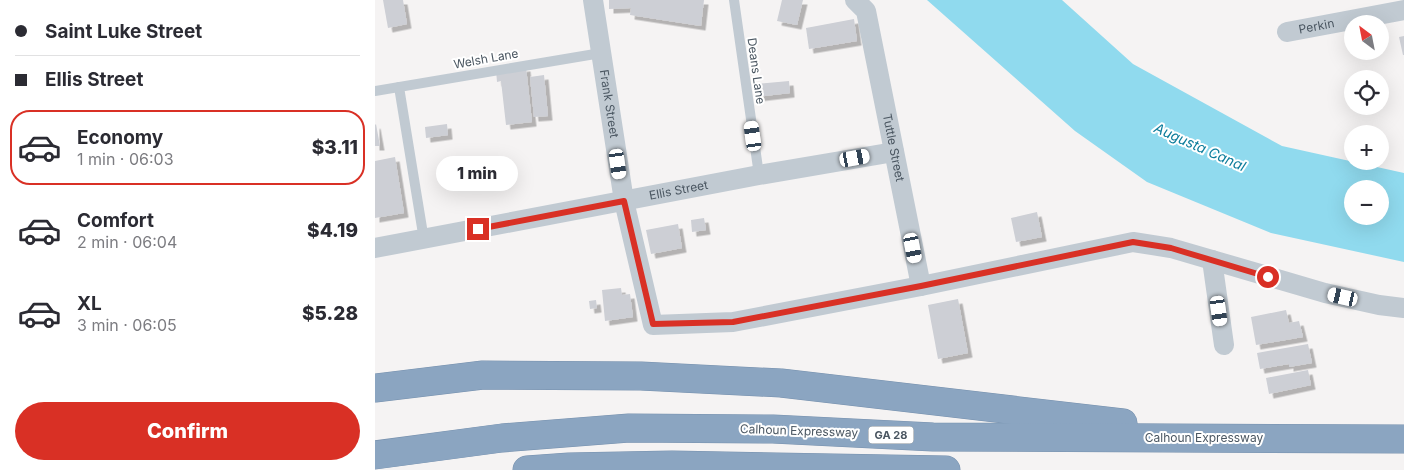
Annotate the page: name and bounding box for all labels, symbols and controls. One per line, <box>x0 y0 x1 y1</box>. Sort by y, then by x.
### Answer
street label: Perkin <box>1297 15 1335 37</box>
north arrow <box>1344 15 1389 60</box>
map controls <box>1344 15 1389 225</box>
text: Saint Luke Street <box>45 20 202 43</box>
street label: Deans Lane <box>744 37 769 105</box>
street label: Welsh Lane <box>452 45 519 72</box>
text: Ellis Street <box>45 68 143 91</box>
street label: Frank Street <box>597 68 622 139</box>
button: locate <box>1344 70 1389 115</box>
street label: Tuttle Street <box>880 112 908 183</box>
water label: Augusta Canal <box>1151 118 1249 175</box>
car <box>743 120 762 152</box>
icon: car <box>17 125 62 170</box>
button: + <box>1344 125 1389 170</box>
text: Economy <box>77 126 163 149</box>
text: $3.11 <box>312 136 358 159</box>
car <box>608 148 627 180</box>
car <box>838 148 871 168</box>
text: 1 min · 06:03 <box>77 149 174 169</box>
callout: 1 min <box>437 156 519 192</box>
text: 1 min <box>457 163 497 183</box>
street label: Ellis Street <box>648 177 709 203</box>
button: − <box>1344 180 1389 225</box>
icon: car <box>17 208 62 253</box>
text: Comfort <box>77 209 154 232</box>
route end <box>467 218 489 240</box>
text: $4.19 <box>307 219 358 242</box>
text: 2 min · 06:04 <box>77 232 177 252</box>
car <box>902 232 923 264</box>
route start <box>1257 266 1279 288</box>
car <box>1326 286 1359 308</box>
icon: car <box>17 291 62 336</box>
text: XL <box>77 292 102 315</box>
car <box>1209 295 1228 327</box>
text: $5.28 <box>302 302 358 325</box>
text: 3 min · 06:05 <box>77 315 177 335</box>
button: Confirm <box>15 402 360 460</box>
street label: Calhoun Expressway <box>740 421 859 440</box>
road number: GA 28 <box>869 426 913 444</box>
street label: Calhoun Expressway <box>1145 430 1263 445</box>

